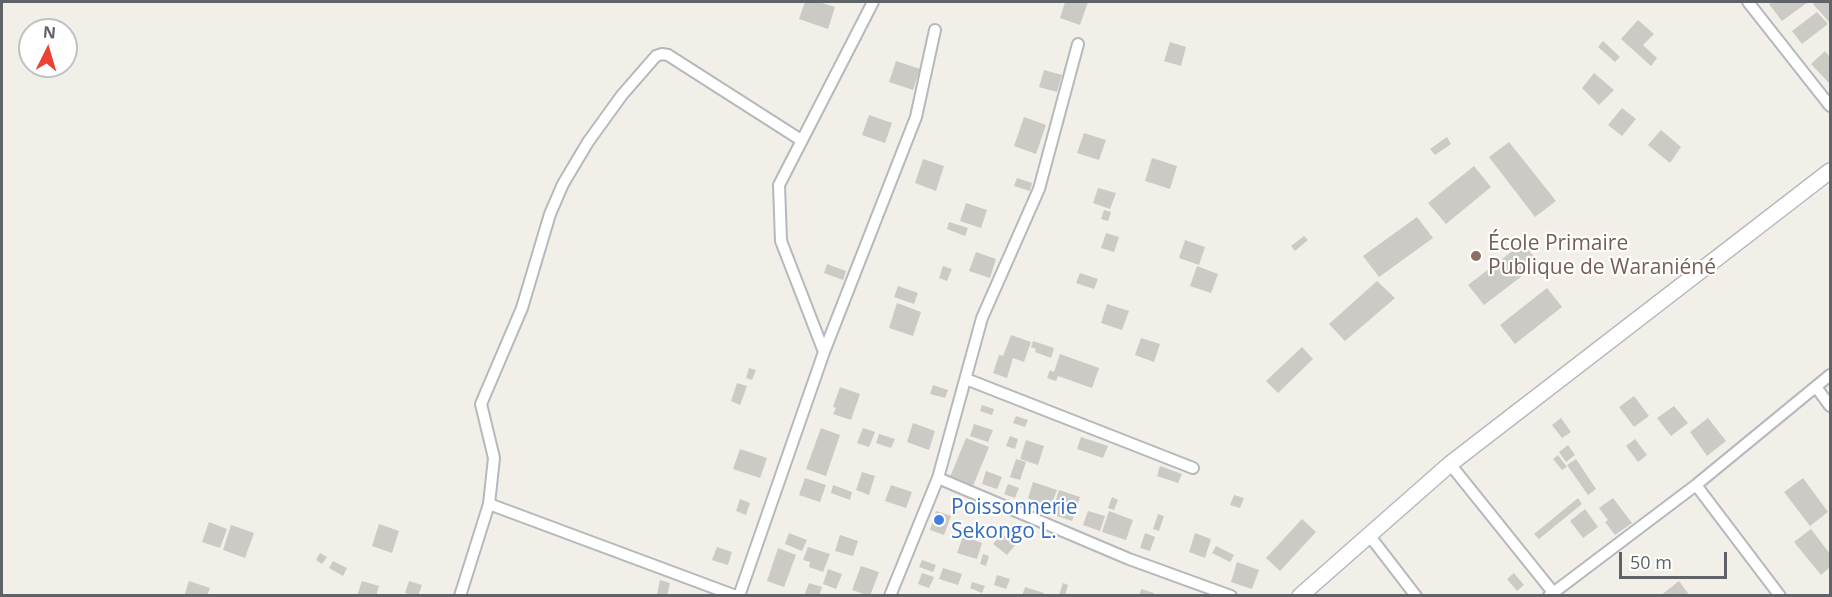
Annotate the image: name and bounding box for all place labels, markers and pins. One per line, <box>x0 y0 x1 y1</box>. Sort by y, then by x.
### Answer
place label: École Primaire Publique de Waraniéné <box>1488 231 1716 281</box>
marker: École Primaire Publique de Waraniéné <box>1469 249 1483 263</box>
place label: Poissonnerie Sekongo L. <box>951 495 1077 545</box>
marker: Poissonnerie Sekongo L. <box>932 513 946 527</box>

